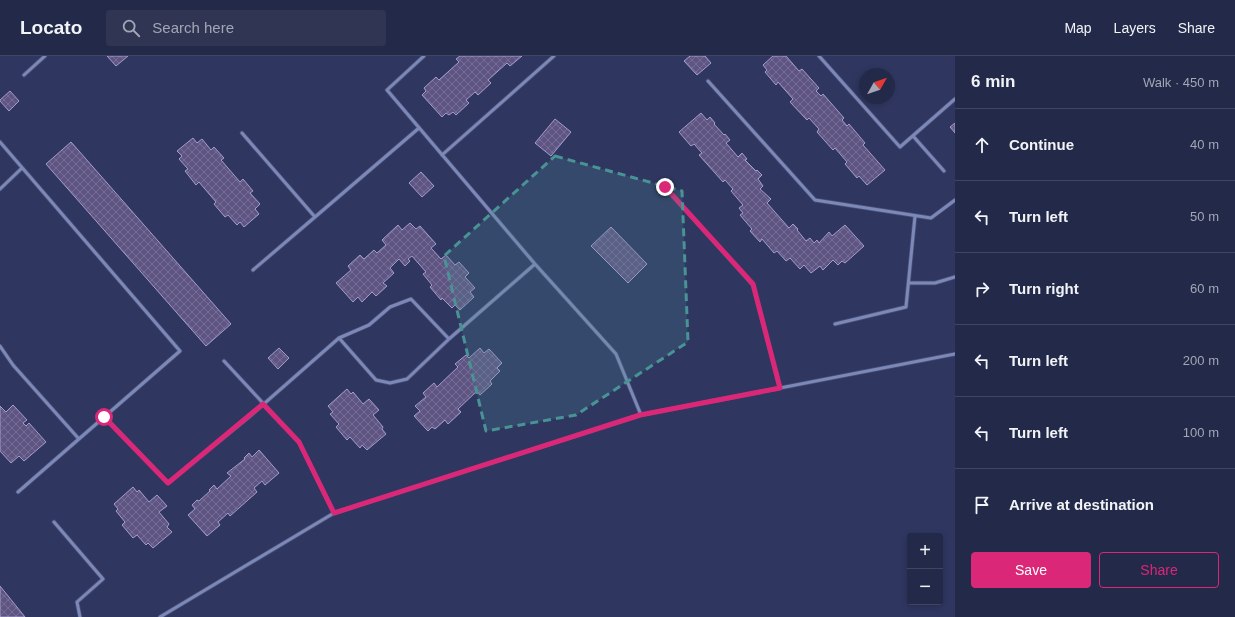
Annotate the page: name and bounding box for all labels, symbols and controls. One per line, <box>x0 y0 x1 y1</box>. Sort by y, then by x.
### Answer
search box <box>106 10 386 46</box>
text: Locato <box>20 17 82 38</box>
icon: search <box>120 17 142 39</box>
text: Search here <box>152 19 234 36</box>
text: Map <box>1064 20 1092 36</box>
text: Layers <box>1114 20 1156 36</box>
text: Share <box>1178 20 1215 36</box>
north arrow <box>859 68 895 104</box>
text: 6 min <box>971 72 1015 91</box>
text: Walk · 450 m <box>1143 75 1219 90</box>
icon: ahead <box>971 134 993 156</box>
text: Continue <box>1009 136 1074 153</box>
text: 40 m <box>1190 137 1219 152</box>
route end <box>656 178 674 196</box>
icon: left <box>971 206 993 228</box>
text: Turn left <box>1009 208 1068 225</box>
text: 50 m <box>1190 209 1219 224</box>
icon: right <box>971 278 993 300</box>
text: Turn right <box>1009 280 1079 297</box>
text: 60 m <box>1190 281 1219 296</box>
icon: left <box>971 350 993 372</box>
text: Turn left <box>1009 352 1068 369</box>
text: 200 m <box>1183 353 1219 368</box>
route start <box>95 408 113 426</box>
icon: left <box>971 422 993 444</box>
text: Turn left <box>1009 424 1068 441</box>
text: 100 m <box>1183 425 1219 440</box>
icon: arrive <box>971 494 993 516</box>
text: Arrive at destination <box>1009 496 1154 513</box>
map controls <box>907 533 943 605</box>
button: + <box>907 533 943 569</box>
button: Save <box>971 552 1091 588</box>
button: Share <box>1099 552 1219 588</box>
button: − <box>907 569 943 605</box>

